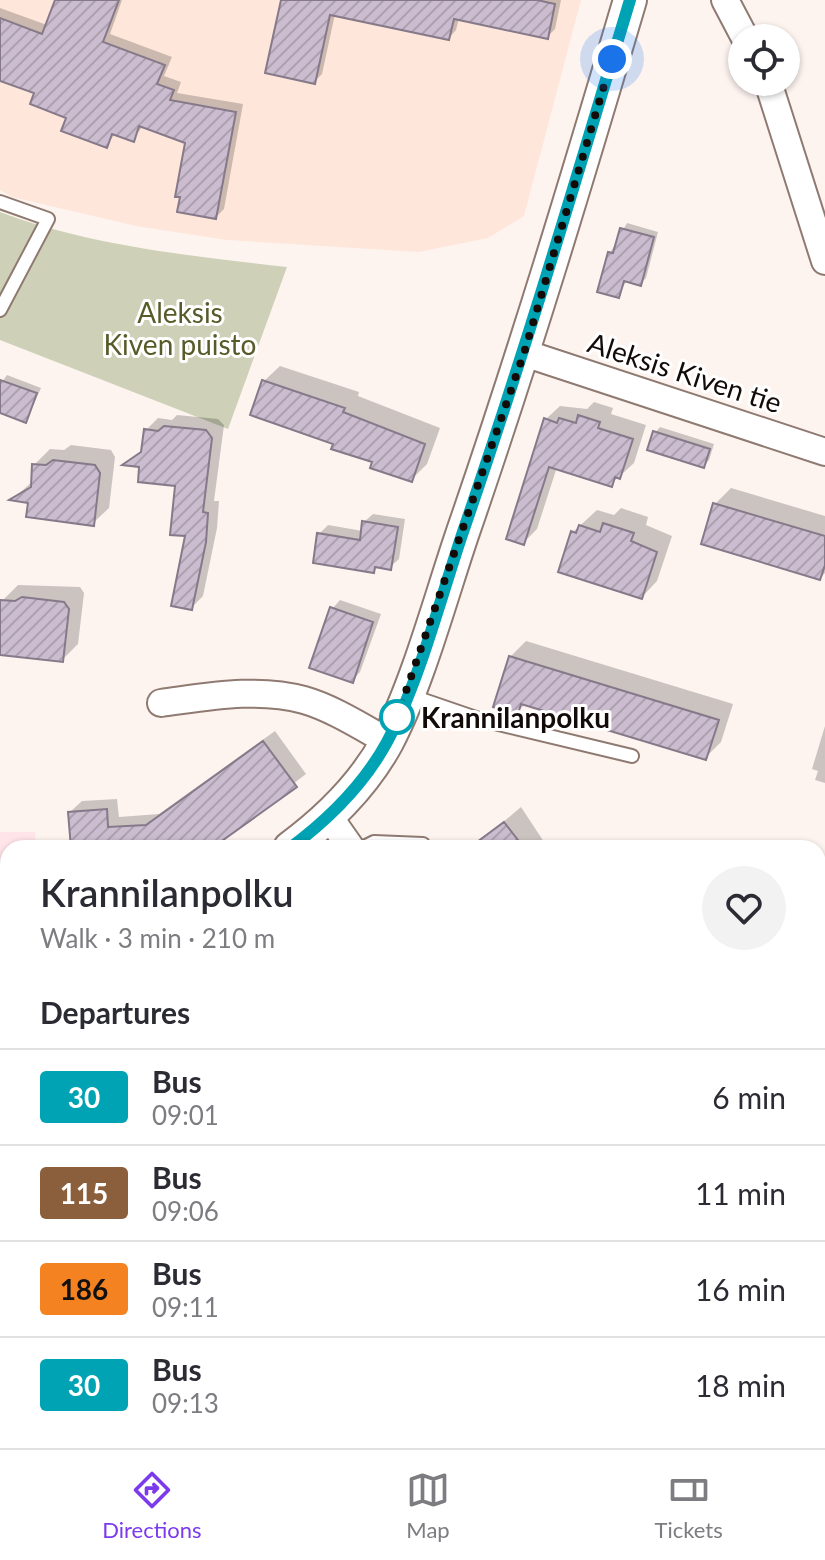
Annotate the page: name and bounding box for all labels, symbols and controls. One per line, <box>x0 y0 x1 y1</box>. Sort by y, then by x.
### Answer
map controls <box>728 24 800 96</box>
button: locate <box>728 24 800 96</box>
your location <box>592 39 632 79</box>
park label: Aleksis Kiven puisto <box>104 295 256 361</box>
street label: Aleksis Kiven tie <box>584 325 786 419</box>
marker: Krannilanpolku <box>380 700 414 734</box>
place label: Krannilanpolku <box>421 700 610 734</box>
button: heart <box>702 866 786 950</box>
text: Krannilanpolku <box>40 869 294 915</box>
text: Walk · 3 min · 210 m <box>40 922 275 954</box>
text: Departures <box>40 994 190 1030</box>
text: Bus <box>152 1063 202 1099</box>
text: 6 min <box>712 1079 786 1115</box>
text: 30 <box>68 1080 100 1114</box>
text: 09:01 <box>152 1099 219 1131</box>
text: Bus <box>152 1159 202 1195</box>
text: 11 min <box>695 1175 786 1211</box>
text: 115 <box>60 1176 108 1210</box>
text: 09:06 <box>152 1195 219 1227</box>
text: Bus <box>152 1255 202 1291</box>
text: 16 min <box>695 1271 786 1307</box>
text: 186 <box>60 1272 108 1306</box>
text: 09:11 <box>152 1291 219 1323</box>
text: Bus <box>152 1351 202 1387</box>
text: 18 min <box>695 1367 786 1403</box>
text: 30 <box>68 1368 100 1402</box>
text: 09:13 <box>152 1387 219 1419</box>
tab: Directions <box>102 1468 202 1543</box>
tab: Map <box>406 1468 450 1543</box>
tab: Tickets <box>655 1468 723 1543</box>

